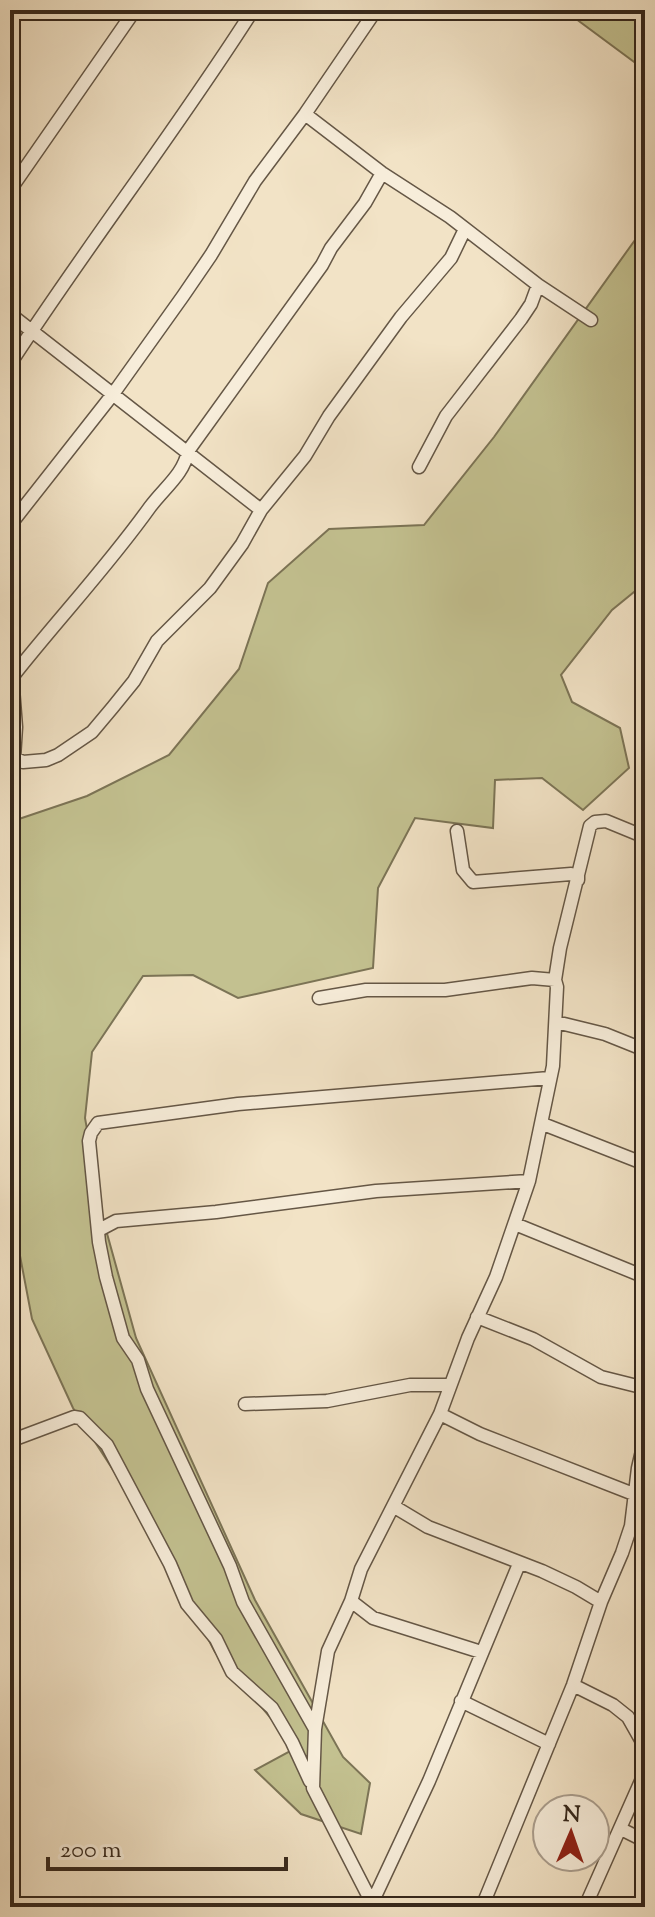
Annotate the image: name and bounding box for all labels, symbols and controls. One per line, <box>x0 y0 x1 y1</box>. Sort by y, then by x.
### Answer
north arrow <box>531 1793 611 1873</box>
text: N <box>562 1800 581 1832</box>
scale bar <box>48 1821 286 1871</box>
text: 200 m <box>60 1834 122 1868</box>

